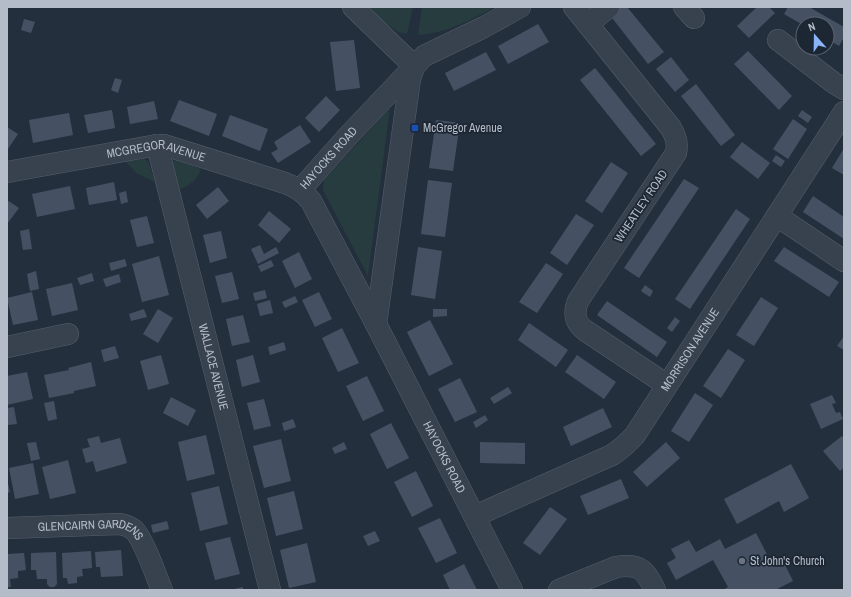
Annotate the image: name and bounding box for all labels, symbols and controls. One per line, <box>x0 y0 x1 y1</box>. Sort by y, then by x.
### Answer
north arrow <box>795 16 835 56</box>
text: N <box>806 19 817 34</box>
place label: McGregor Avenue <box>423 120 502 136</box>
street label: HAYOCKS ROAD <box>296 123 361 193</box>
marker: McGregor Avenue <box>410 123 420 133</box>
street label: MCGREGOR AVENUE <box>105 137 208 166</box>
street label: WHEATLEY ROAD <box>611 167 671 245</box>
street label: MORRISON AVENUE <box>657 305 723 395</box>
street label: WALLACE AVENUE <box>195 322 232 412</box>
street label: HAYOCKS ROAD <box>419 419 469 496</box>
street label: GLENCAIRN GARDENS <box>37 516 147 543</box>
place label: St John's Church <box>750 553 825 569</box>
marker: St John's Church <box>737 556 747 566</box>

